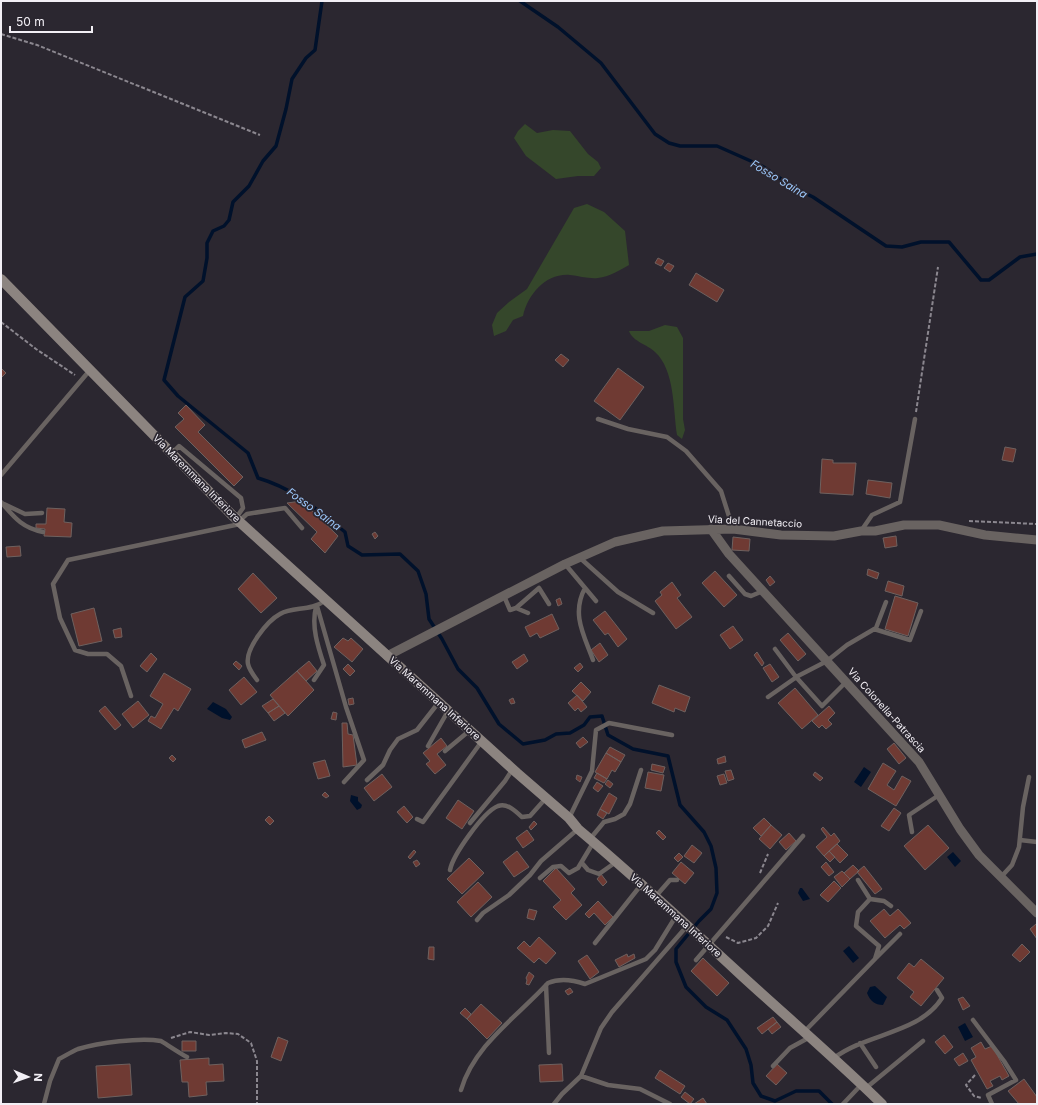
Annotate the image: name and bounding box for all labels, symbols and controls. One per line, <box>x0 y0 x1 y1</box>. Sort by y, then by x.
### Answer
scale bar <box>10 8 92 34</box>
text: 50 m <box>16 14 45 29</box>
water label: Fosso Saina <box>748 157 810 202</box>
street label: Via Maremmana Inferiore <box>151 432 243 524</box>
water label: Fosso Saina <box>284 485 344 534</box>
street label: Via del Cannetaccio <box>708 513 802 529</box>
street label: Via Maremmana Inferiore <box>387 654 483 742</box>
street label: Via Colonella-Patrascia <box>846 665 928 755</box>
street label: Via Maremmana Inferiore <box>628 871 724 959</box>
north arrow <box>8 1057 48 1097</box>
text: N <box>31 1073 45 1082</box>

